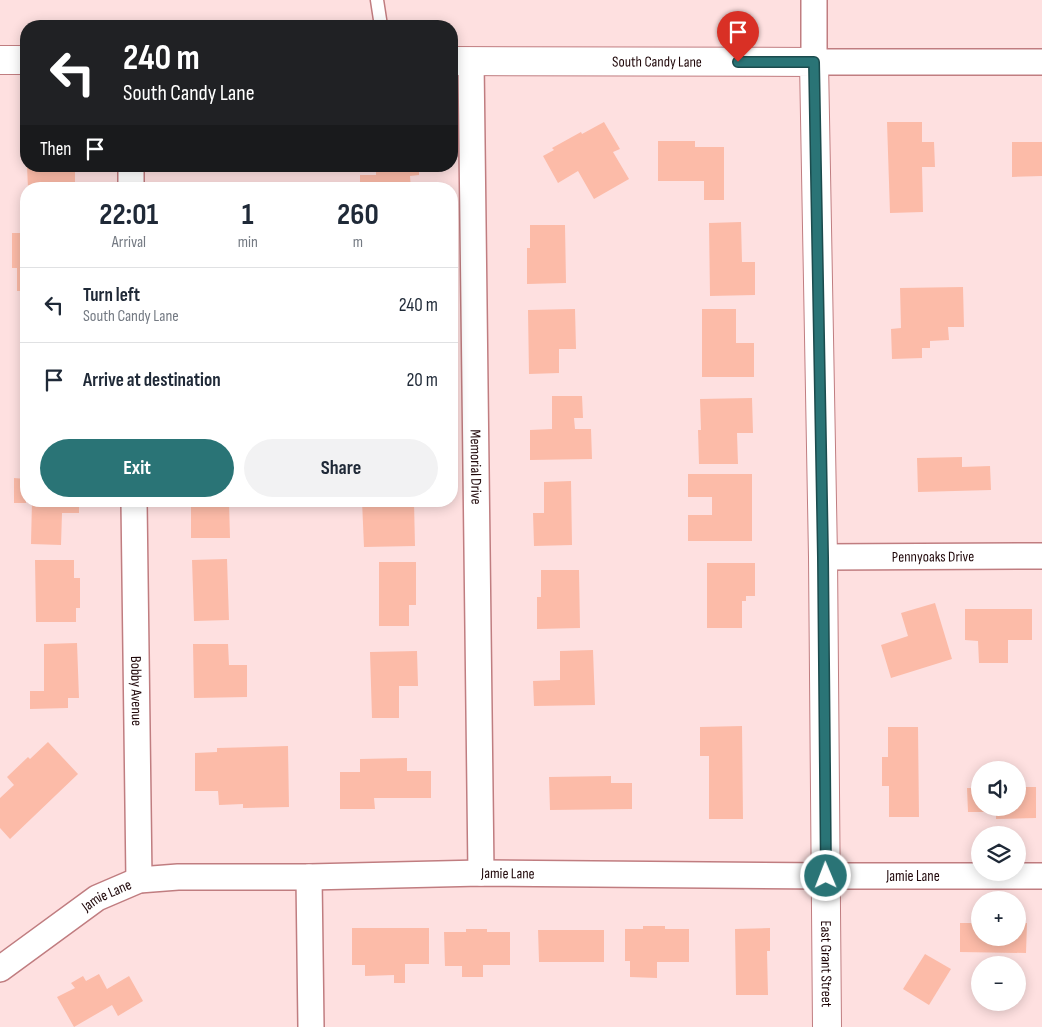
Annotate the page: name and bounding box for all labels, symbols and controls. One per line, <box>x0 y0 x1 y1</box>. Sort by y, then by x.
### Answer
pin <box>717 11 759 62</box>
icon: arrive <box>724 18 752 46</box>
text: 240 m <box>123 37 200 80</box>
icon: left <box>40 40 105 105</box>
street label: South Candy Lane <box>612 52 702 72</box>
text: South Candy Lane <box>123 80 255 107</box>
icon: arrive <box>81 135 109 163</box>
text: Then <box>40 138 71 161</box>
text: 22:01 <box>99 197 158 233</box>
text: 1 <box>242 197 254 233</box>
text: 260 <box>337 197 379 233</box>
text: Arrival <box>112 233 146 252</box>
text: min <box>238 233 258 252</box>
text: m <box>353 233 363 252</box>
text: Turn left <box>83 284 140 307</box>
icon: left <box>40 291 68 319</box>
text: 240 m <box>399 294 438 317</box>
text: South Candy Lane <box>83 307 179 326</box>
icon: arrive <box>40 366 68 394</box>
text: Arrive at destination <box>83 369 221 392</box>
text: 20 m <box>406 369 438 392</box>
street label: Memorial Drive <box>466 429 485 505</box>
button: Exit <box>40 439 234 497</box>
button: Share <box>244 439 438 497</box>
street label: Pennyoaks Drive <box>892 547 974 567</box>
street label: Bobby Avenue <box>126 656 146 726</box>
map controls <box>971 761 1026 1011</box>
button: sound <box>971 761 1026 816</box>
button: layers <box>971 826 1026 881</box>
position arrow <box>799 849 851 901</box>
street label: Jamie Lane <box>480 864 535 883</box>
street label: Jamie Lane <box>885 867 940 886</box>
street label: Jamie Lane <box>77 875 135 917</box>
button: + <box>971 891 1026 946</box>
street label: East Grant Street <box>816 920 836 1008</box>
button: − <box>971 956 1026 1011</box>

